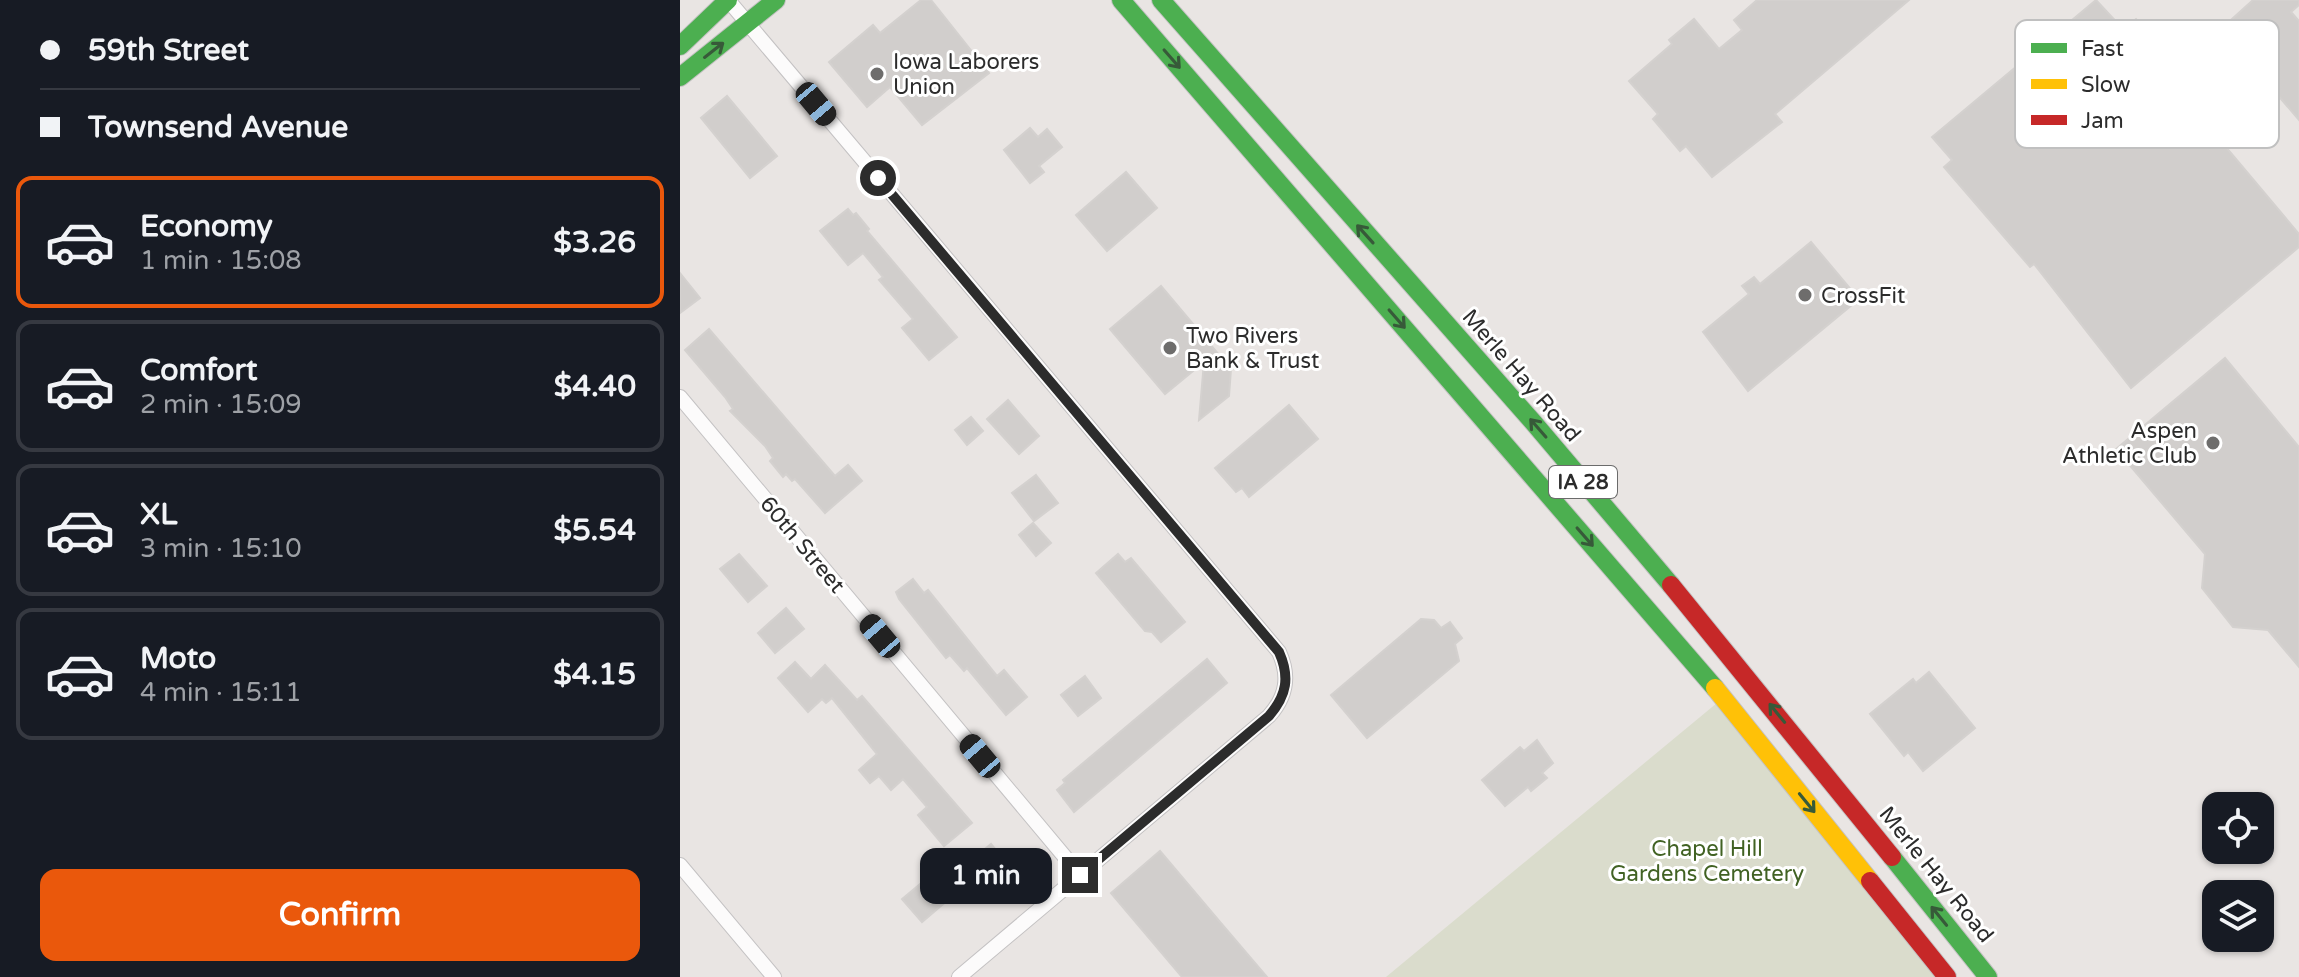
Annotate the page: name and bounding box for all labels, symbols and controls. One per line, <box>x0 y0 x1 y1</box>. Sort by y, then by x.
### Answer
legend <box>2015 20 2279 148</box>
text: 59th Street <box>88 32 249 69</box>
text: Fast <box>2081 36 2124 62</box>
one-way arrow <box>703 42 724 59</box>
one-way arrow <box>1163 48 1181 68</box>
place label: Iowa Laborers Union <box>893 49 1039 100</box>
marker: Iowa Laborers Union <box>868 65 886 83</box>
text: Slow <box>2081 72 2131 98</box>
car <box>791 78 841 130</box>
text: Jam <box>2081 108 2124 134</box>
text: Townsend Avenue <box>88 109 348 146</box>
route start <box>860 160 896 196</box>
icon: car <box>44 206 116 278</box>
text: Economy <box>140 208 273 245</box>
text: $3.26 <box>553 224 636 261</box>
one-way arrow <box>1356 225 1374 245</box>
text: 1 min · 15:08 <box>140 245 302 276</box>
place label: CrossFit <box>1821 283 1906 309</box>
marker: CrossFit <box>1796 286 1814 304</box>
street label: Merle Hay Road <box>1457 304 1586 447</box>
one-way arrow <box>1388 308 1406 328</box>
place label: Two Rivers Bank & Trust <box>1186 323 1319 374</box>
marker: Two Rivers Bank & Trust <box>1161 339 1179 357</box>
icon: car <box>44 350 116 422</box>
text: Comfort <box>140 352 258 389</box>
text: $4.40 <box>554 368 636 405</box>
text: 2 min · 15:09 <box>140 389 302 420</box>
place label: Aspen Athletic Club <box>2062 418 2197 469</box>
one-way arrow <box>1529 419 1547 439</box>
marker: Aspen Athletic Club <box>2204 434 2222 452</box>
road number: IA 28 <box>1549 466 1617 498</box>
street label: 60th Street <box>754 491 850 598</box>
icon: car <box>44 494 116 566</box>
text: XL <box>140 496 177 533</box>
text: $5.54 <box>554 512 636 549</box>
one-way arrow <box>1576 527 1594 547</box>
text: 3 min · 15:10 <box>140 533 302 564</box>
car <box>855 610 905 662</box>
icon: car <box>44 638 116 710</box>
text: Moto <box>140 640 216 677</box>
text: $4.15 <box>553 656 636 693</box>
text: 4 min · 15:11 <box>140 677 302 708</box>
one-way arrow <box>1768 703 1786 724</box>
car <box>955 730 1005 782</box>
one-way arrow <box>1798 792 1816 813</box>
map controls <box>2202 792 2274 952</box>
button: locate <box>2202 792 2274 864</box>
street label: Merle Hay Road <box>1874 802 1999 948</box>
park label: Chapel Hill Gardens Cemetery <box>1610 836 1804 887</box>
callout: 1 min <box>920 847 1052 903</box>
route end <box>1062 857 1098 893</box>
text: 1 min <box>951 860 1021 891</box>
button: Confirm <box>40 869 640 961</box>
button: layers <box>2202 880 2274 952</box>
one-way arrow <box>1931 906 1948 927</box>

